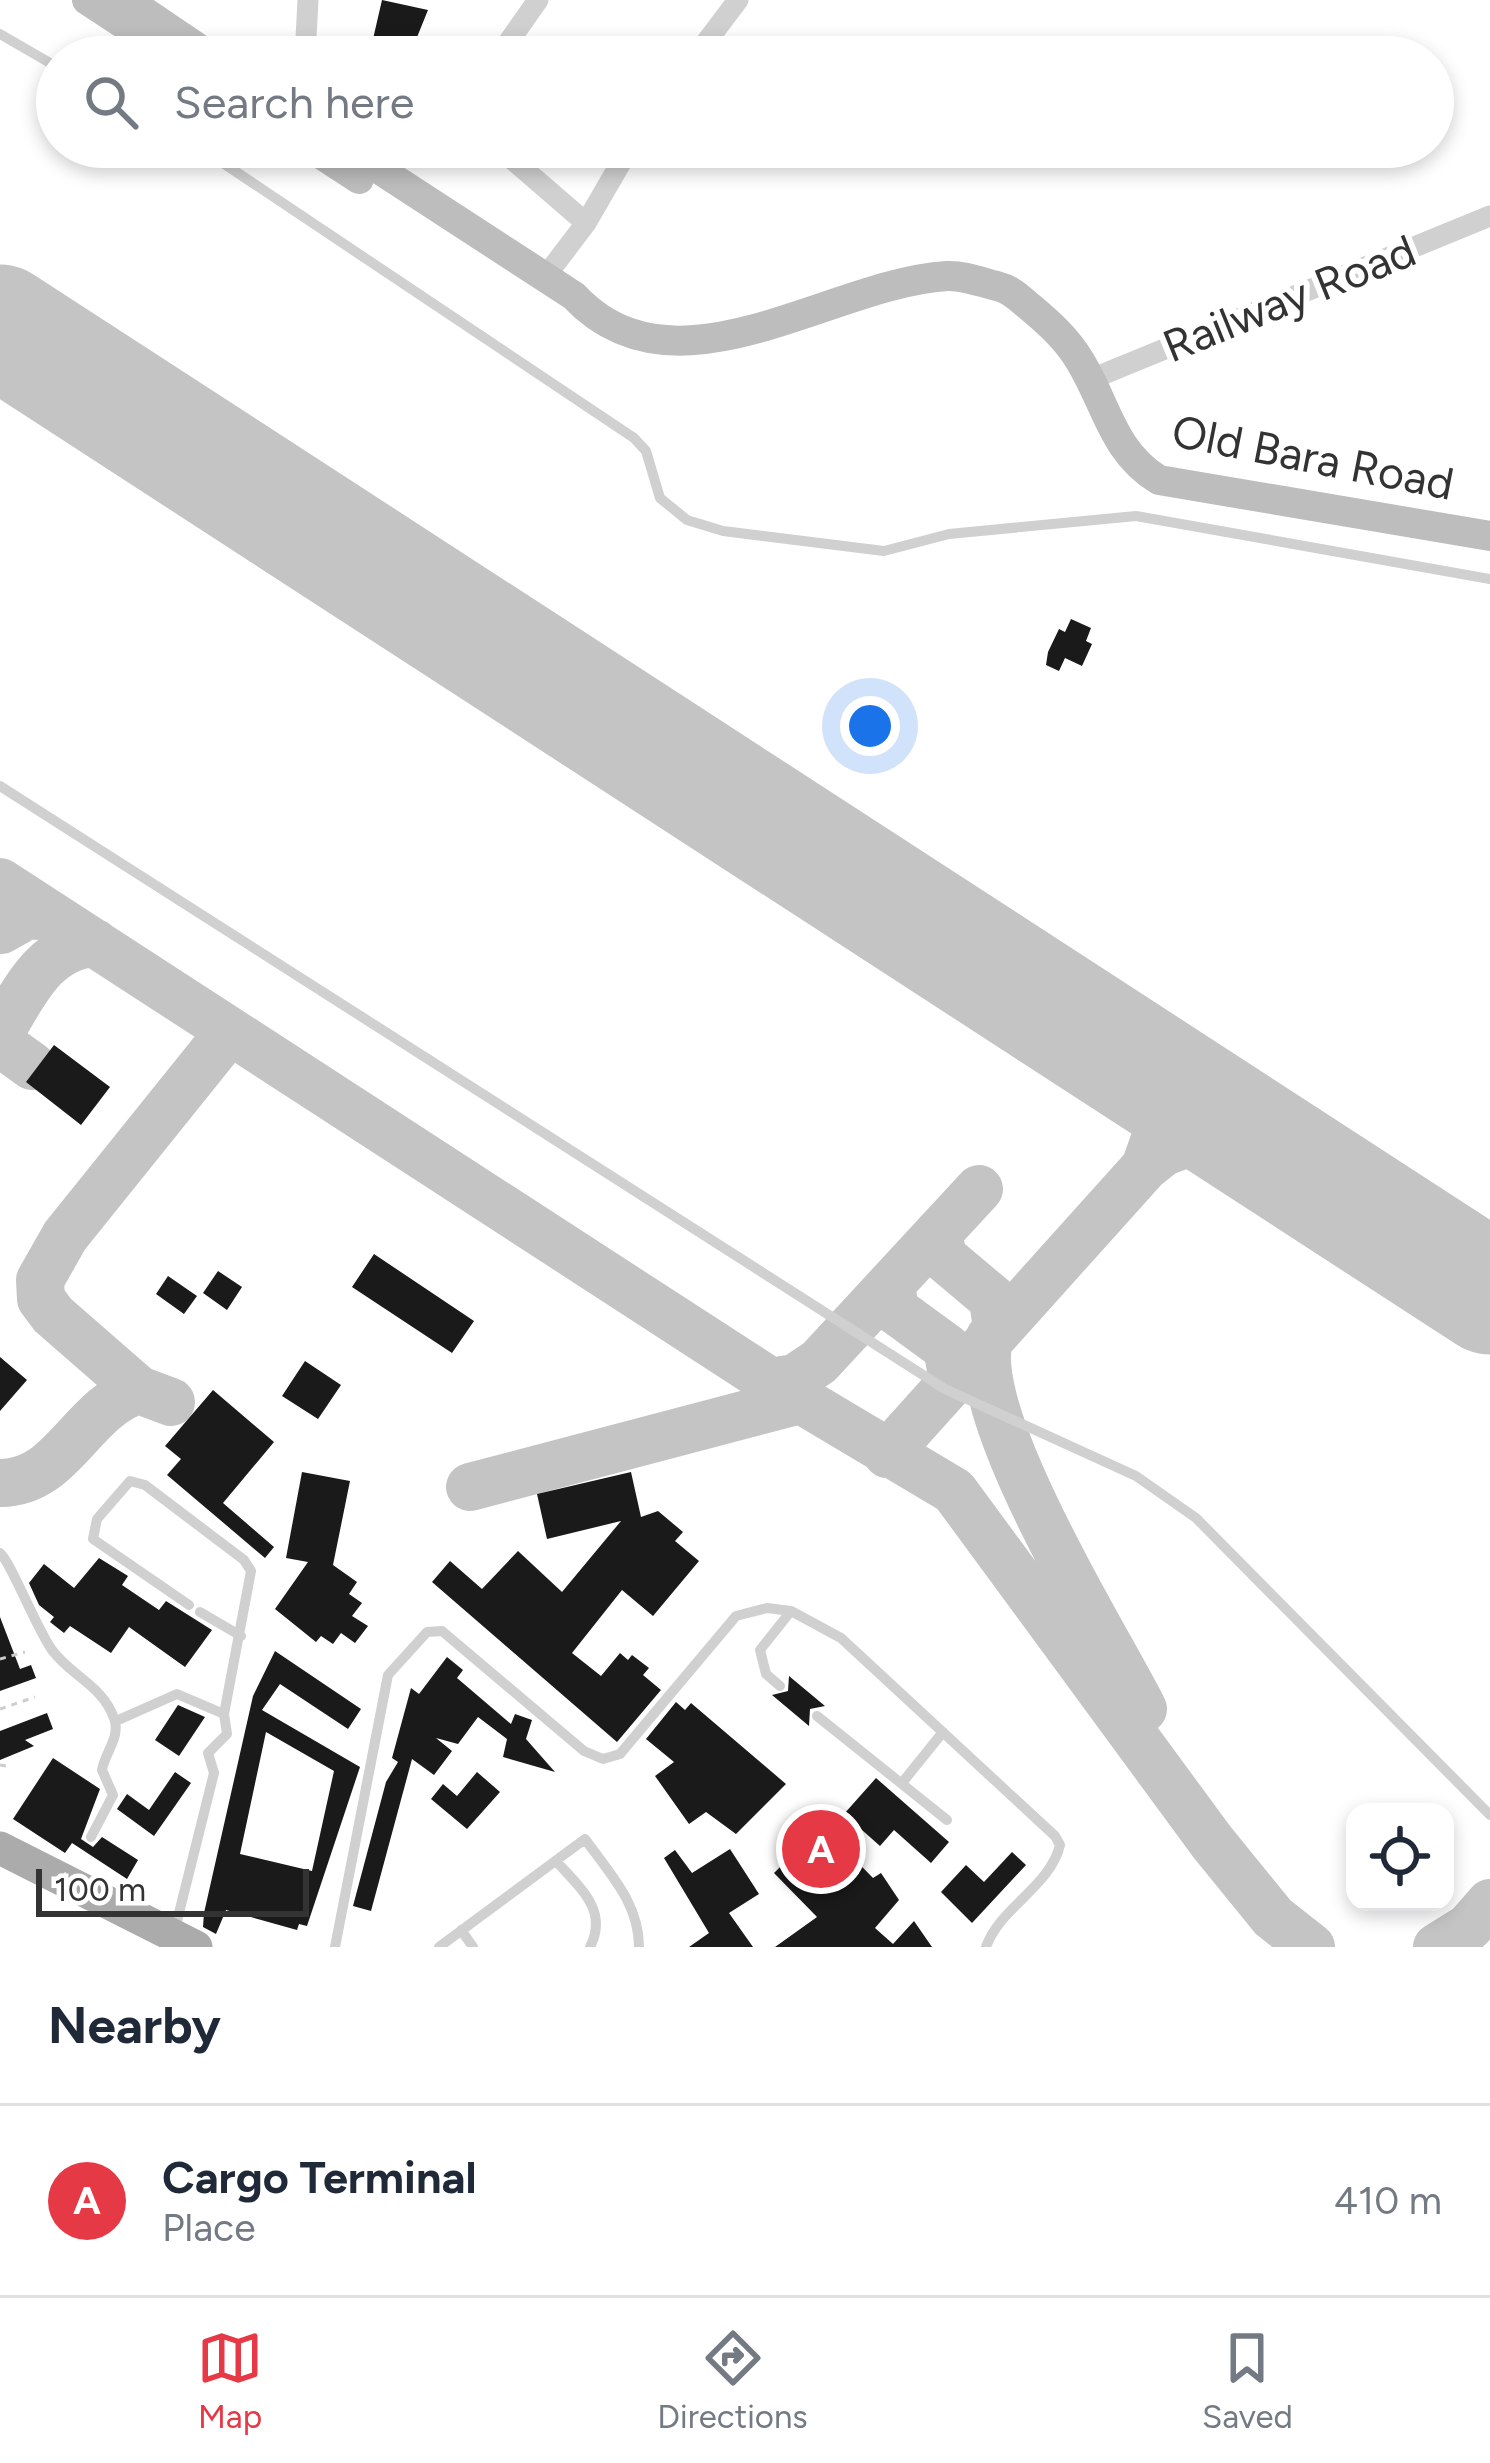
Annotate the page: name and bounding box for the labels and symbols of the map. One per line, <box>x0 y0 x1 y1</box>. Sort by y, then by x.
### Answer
street label: Railway Road <box>1155 223 1423 373</box>
street label: Old Bara Road <box>1168 403 1458 511</box>
your location <box>840 696 900 756</box>
pin: A <box>782 1804 860 1894</box>
scale bar <box>36 1863 309 1916</box>

